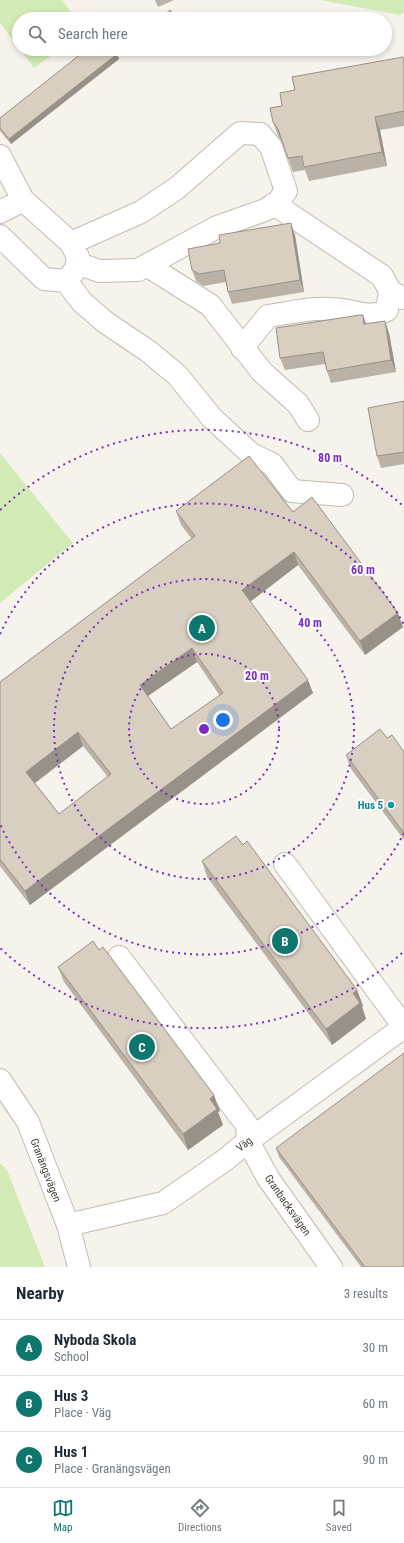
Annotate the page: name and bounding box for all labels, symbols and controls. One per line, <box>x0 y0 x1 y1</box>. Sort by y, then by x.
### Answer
search box <box>12 12 392 56</box>
icon: search <box>26 23 48 45</box>
text: Search here <box>58 25 128 43</box>
text: 80 m <box>318 451 342 465</box>
text: 60 m <box>351 563 375 577</box>
pin: A <box>189 613 215 643</box>
text: 40 m <box>298 616 322 630</box>
text: 20 m <box>245 669 269 683</box>
your location <box>213 710 233 730</box>
centre of rings <box>197 722 211 736</box>
place label: Hus 5 <box>358 799 383 812</box>
marker: Hus 5 <box>386 800 396 810</box>
pin: B <box>272 926 298 956</box>
pin: C <box>129 1032 155 1062</box>
street label: Väg <box>234 1134 255 1155</box>
street label: Granängsvägen <box>27 1137 64 1204</box>
street label: Granbacksvägen <box>262 1172 314 1238</box>
text: Nearby <box>16 1283 64 1303</box>
text: 3 results <box>344 1286 388 1301</box>
text: Nyboda Skola <box>54 1331 136 1349</box>
text: A <box>25 1340 33 1355</box>
text: 30 m <box>362 1340 388 1355</box>
text: School <box>54 1349 89 1364</box>
text: Hus 3 <box>54 1387 88 1405</box>
text: B <box>25 1396 33 1411</box>
text: 60 m <box>362 1396 388 1411</box>
text: Place · Väg <box>54 1405 111 1420</box>
text: Hus 1 <box>54 1443 88 1461</box>
text: C <box>25 1452 33 1467</box>
text: 90 m <box>362 1452 388 1467</box>
text: Place · Granängsvägen <box>54 1461 171 1476</box>
tab: Map <box>52 1497 74 1534</box>
tab: Directions <box>178 1497 222 1534</box>
tab: Saved <box>326 1497 352 1534</box>

